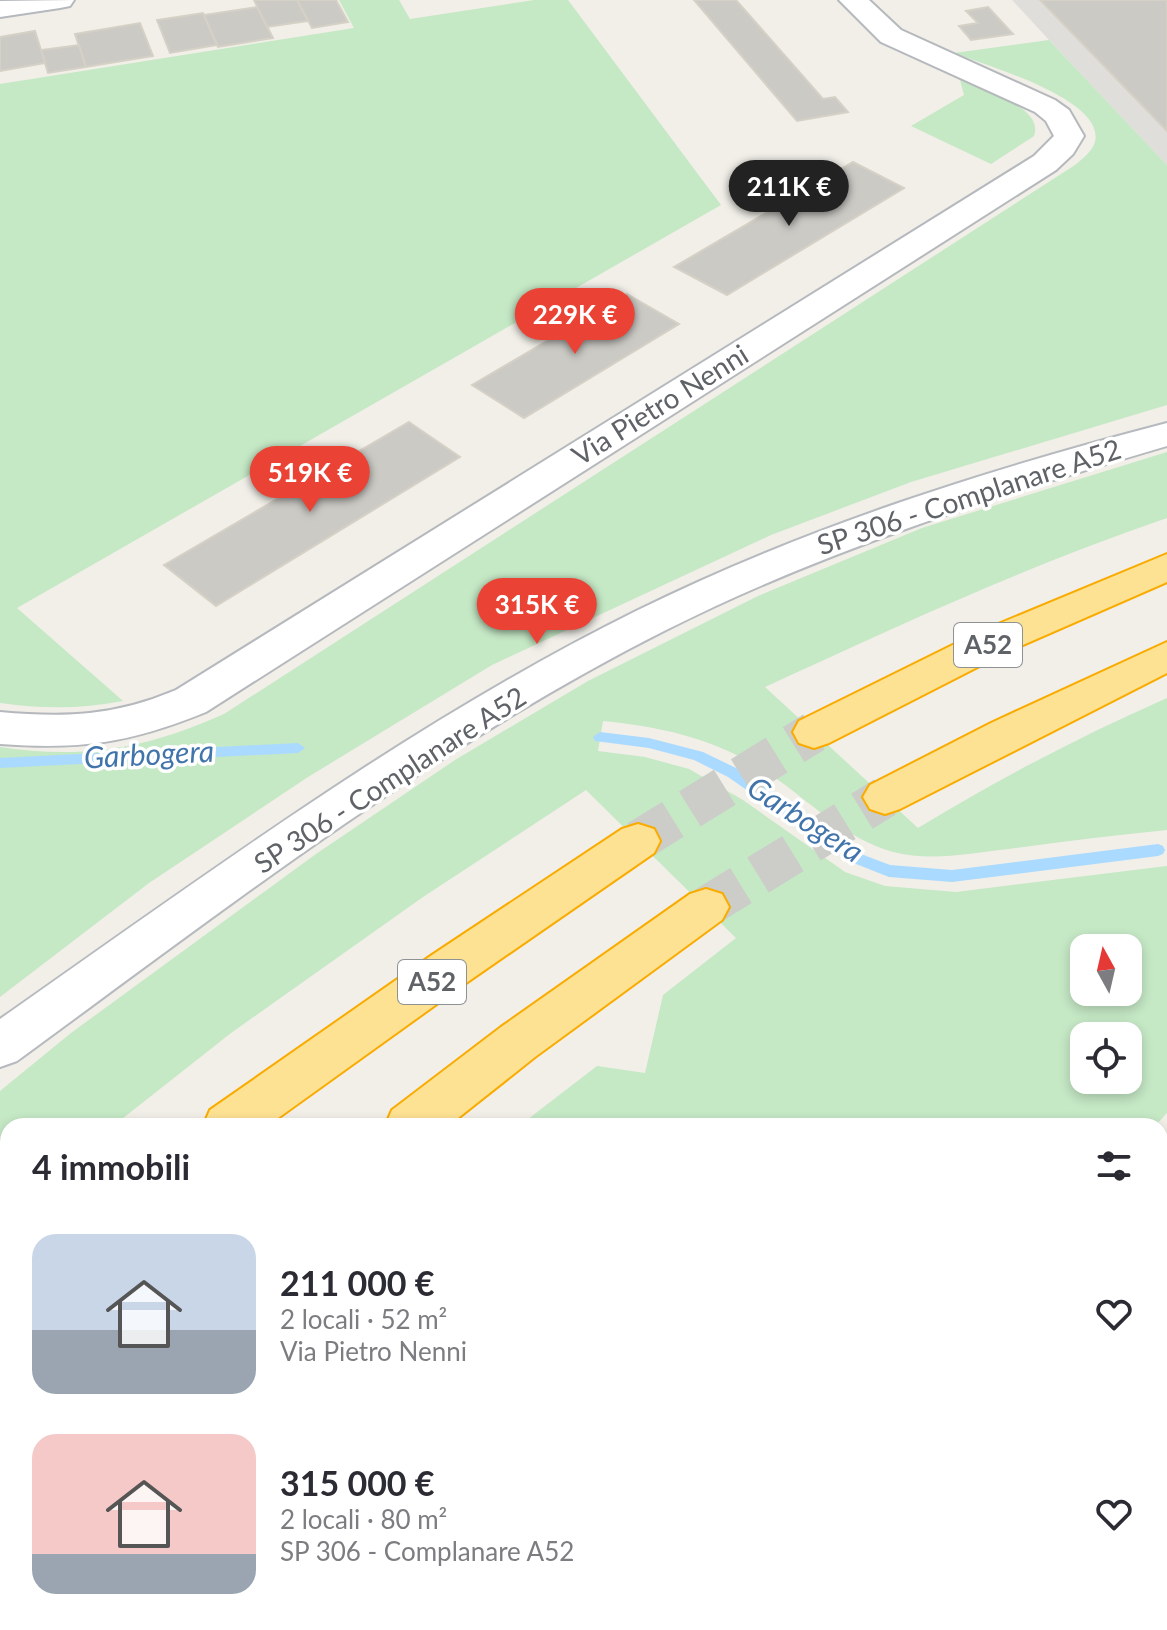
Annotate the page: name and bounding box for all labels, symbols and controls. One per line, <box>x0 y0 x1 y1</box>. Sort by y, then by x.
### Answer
pin: 211K € <box>724 160 854 228</box>
text: 211K € <box>747 170 831 202</box>
pin: 229K € <box>510 288 640 356</box>
text: 229K € <box>533 298 617 330</box>
street label: Via Pietro Nenni <box>565 336 754 472</box>
street label: SP 306 - Complanare A52 <box>813 431 1125 561</box>
pin: 519K € <box>245 446 375 514</box>
text: 519K € <box>268 456 352 488</box>
pin: 315K € <box>472 578 602 646</box>
text: 315K € <box>495 588 579 620</box>
road number: A52 <box>954 623 1022 667</box>
street label: SP 306 - Complanare A52 <box>247 679 532 880</box>
water label: Garbogera <box>83 732 215 774</box>
water label: Garbogera <box>742 768 871 869</box>
north arrow <box>1070 934 1142 1006</box>
map controls <box>1070 934 1142 1094</box>
road number: A52 <box>398 960 466 1004</box>
button: locate <box>1070 1022 1142 1094</box>
icon: filters <box>1092 1144 1136 1188</box>
text: 4 immobili <box>32 1146 190 1187</box>
text: 211 000 € <box>280 1262 435 1303</box>
icon: home <box>96 1266 192 1362</box>
icon: heart <box>1092 1292 1136 1336</box>
text: 2 locali · 52 m² <box>280 1303 447 1335</box>
text: Via Pietro Nenni <box>280 1335 467 1367</box>
text: 315 000 € <box>280 1462 435 1503</box>
icon: home <box>96 1466 192 1562</box>
icon: heart <box>1092 1492 1136 1536</box>
text: 2 locali · 80 m² <box>280 1503 447 1535</box>
text: SP 306 - Complanare A52 <box>280 1535 574 1567</box>

